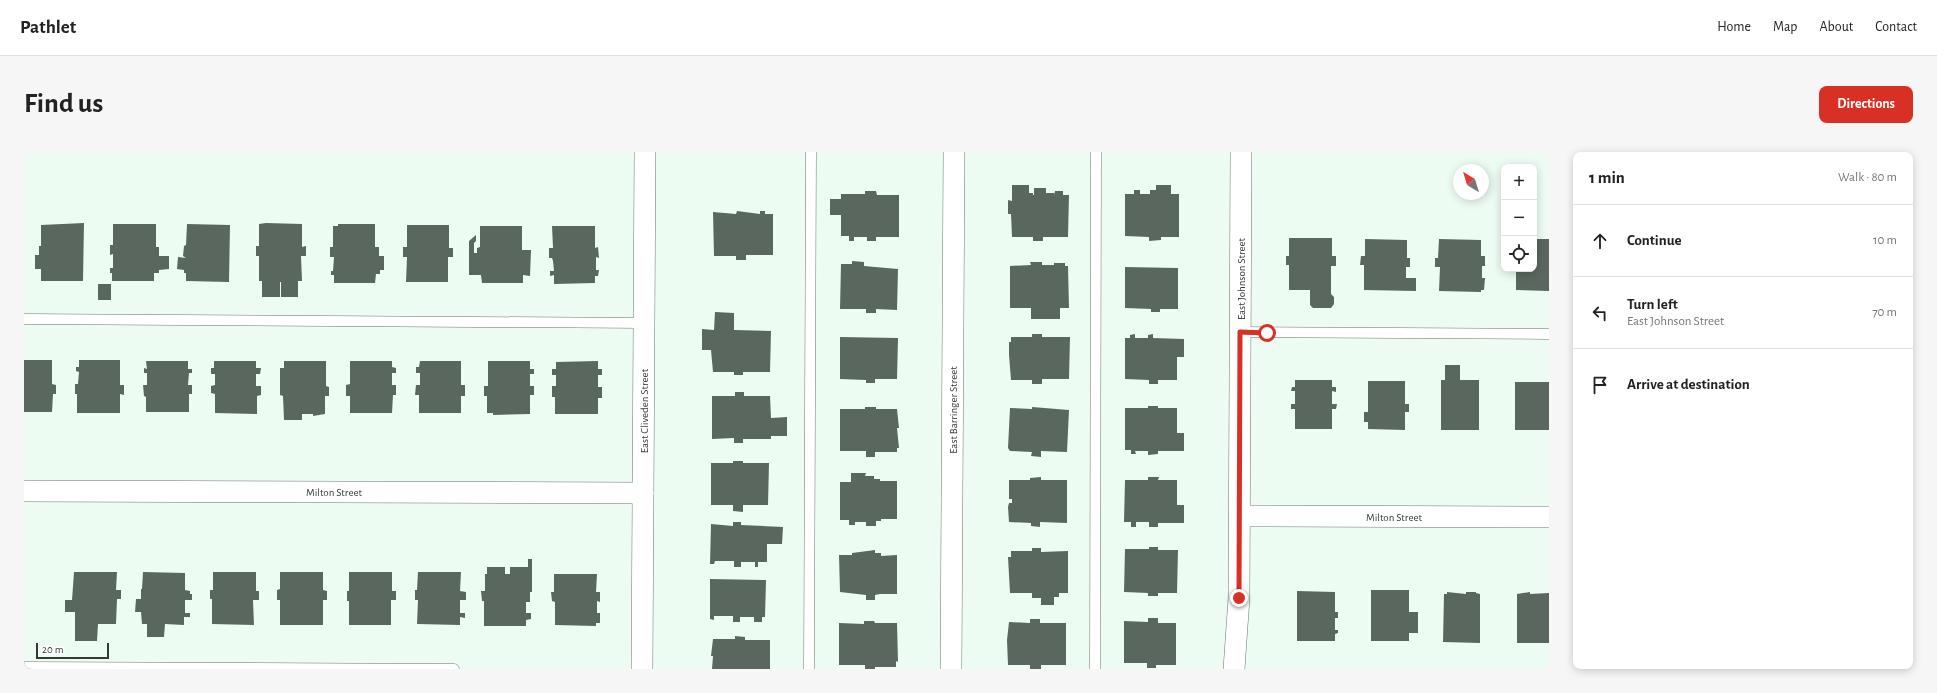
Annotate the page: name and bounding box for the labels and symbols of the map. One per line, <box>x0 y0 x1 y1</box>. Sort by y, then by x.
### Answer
north arrow <box>1453 164 1489 200</box>
street label: East Johnson Street <box>1236 237 1247 320</box>
route start <box>1258 324 1276 342</box>
street label: East Barringer Street <box>948 366 959 454</box>
street label: East Cliveden Street <box>639 368 650 453</box>
street label: Milton Street <box>306 487 363 498</box>
street label: Milton Street <box>1366 512 1423 523</box>
route end <box>1230 589 1248 607</box>
scale bar <box>36 641 109 660</box>

